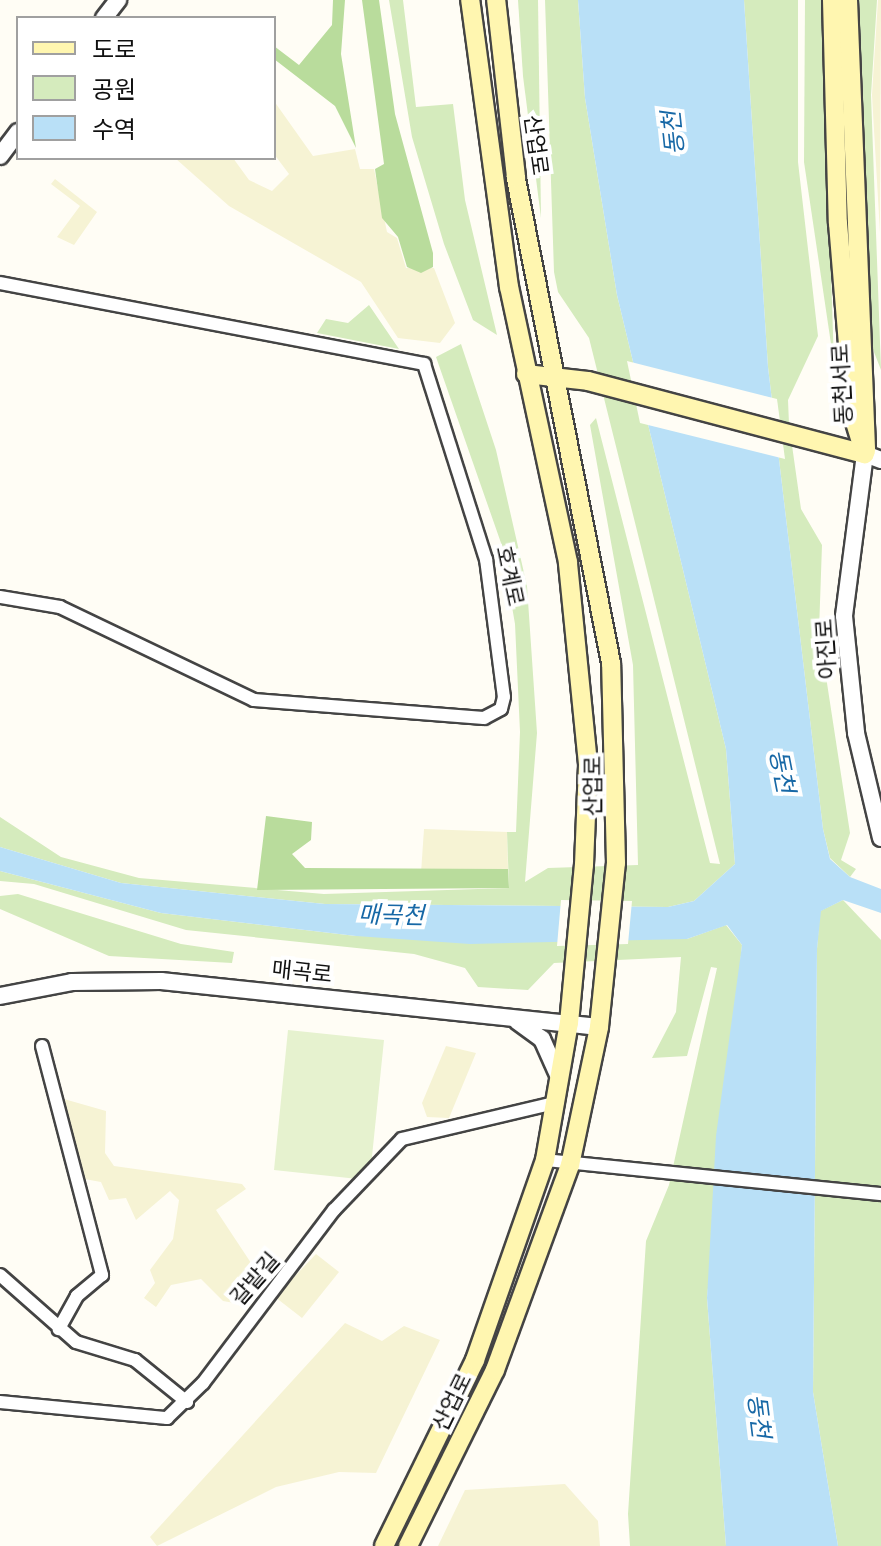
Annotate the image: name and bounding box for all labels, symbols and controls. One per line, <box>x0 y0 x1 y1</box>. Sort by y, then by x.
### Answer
legend <box>16 16 276 160</box>
text: 도로 <box>92 33 136 66</box>
text: 공원 <box>92 73 136 106</box>
water label: 동천 <box>656 110 690 156</box>
text: 수역 <box>92 113 136 146</box>
street label: 산업로 <box>519 113 553 177</box>
street label: 동천서로 <box>827 343 857 425</box>
street label: 호계로 <box>491 544 529 608</box>
street label: 아진로 <box>811 618 841 680</box>
water label: 동천 <box>764 747 800 795</box>
street label: 산업로 <box>580 756 606 816</box>
water label: 매곡천 <box>358 900 424 930</box>
street label: 매곡로 <box>270 956 334 988</box>
street label: 갈밭길 <box>225 1247 285 1311</box>
street label: 산업로 <box>427 1369 477 1435</box>
water label: 동천 <box>742 1392 776 1440</box>

